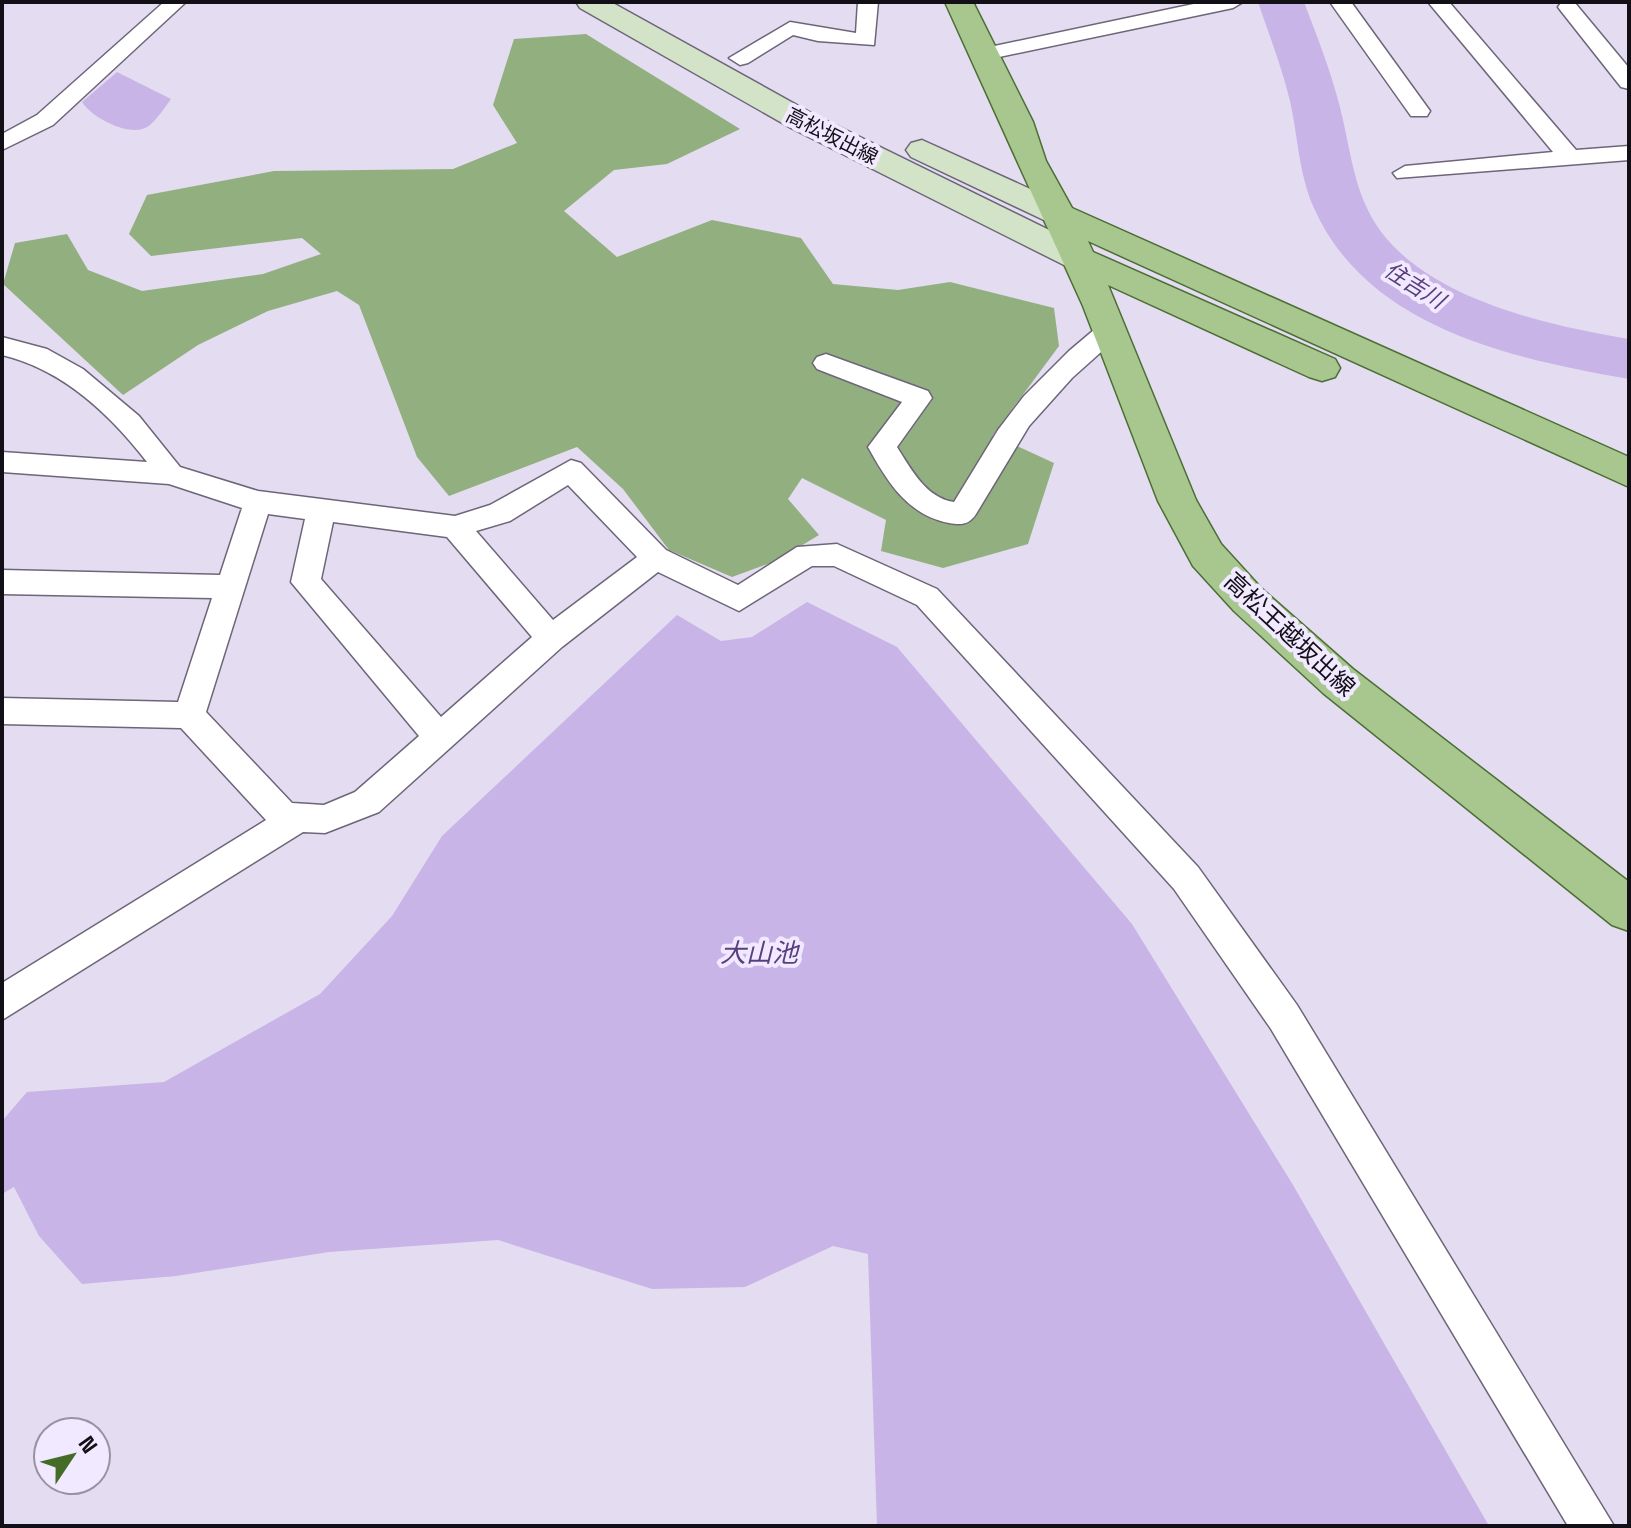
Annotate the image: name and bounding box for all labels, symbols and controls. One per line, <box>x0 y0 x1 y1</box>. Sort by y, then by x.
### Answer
street label: 高松坂出線 <box>782 102 882 170</box>
water label: 住吉川 <box>1380 256 1452 315</box>
street label: 高松王越坂出線 <box>1218 565 1362 703</box>
water label: 大山池 <box>720 936 801 970</box>
north arrow <box>32 1416 112 1496</box>
text: N <box>73 1430 104 1459</box>

